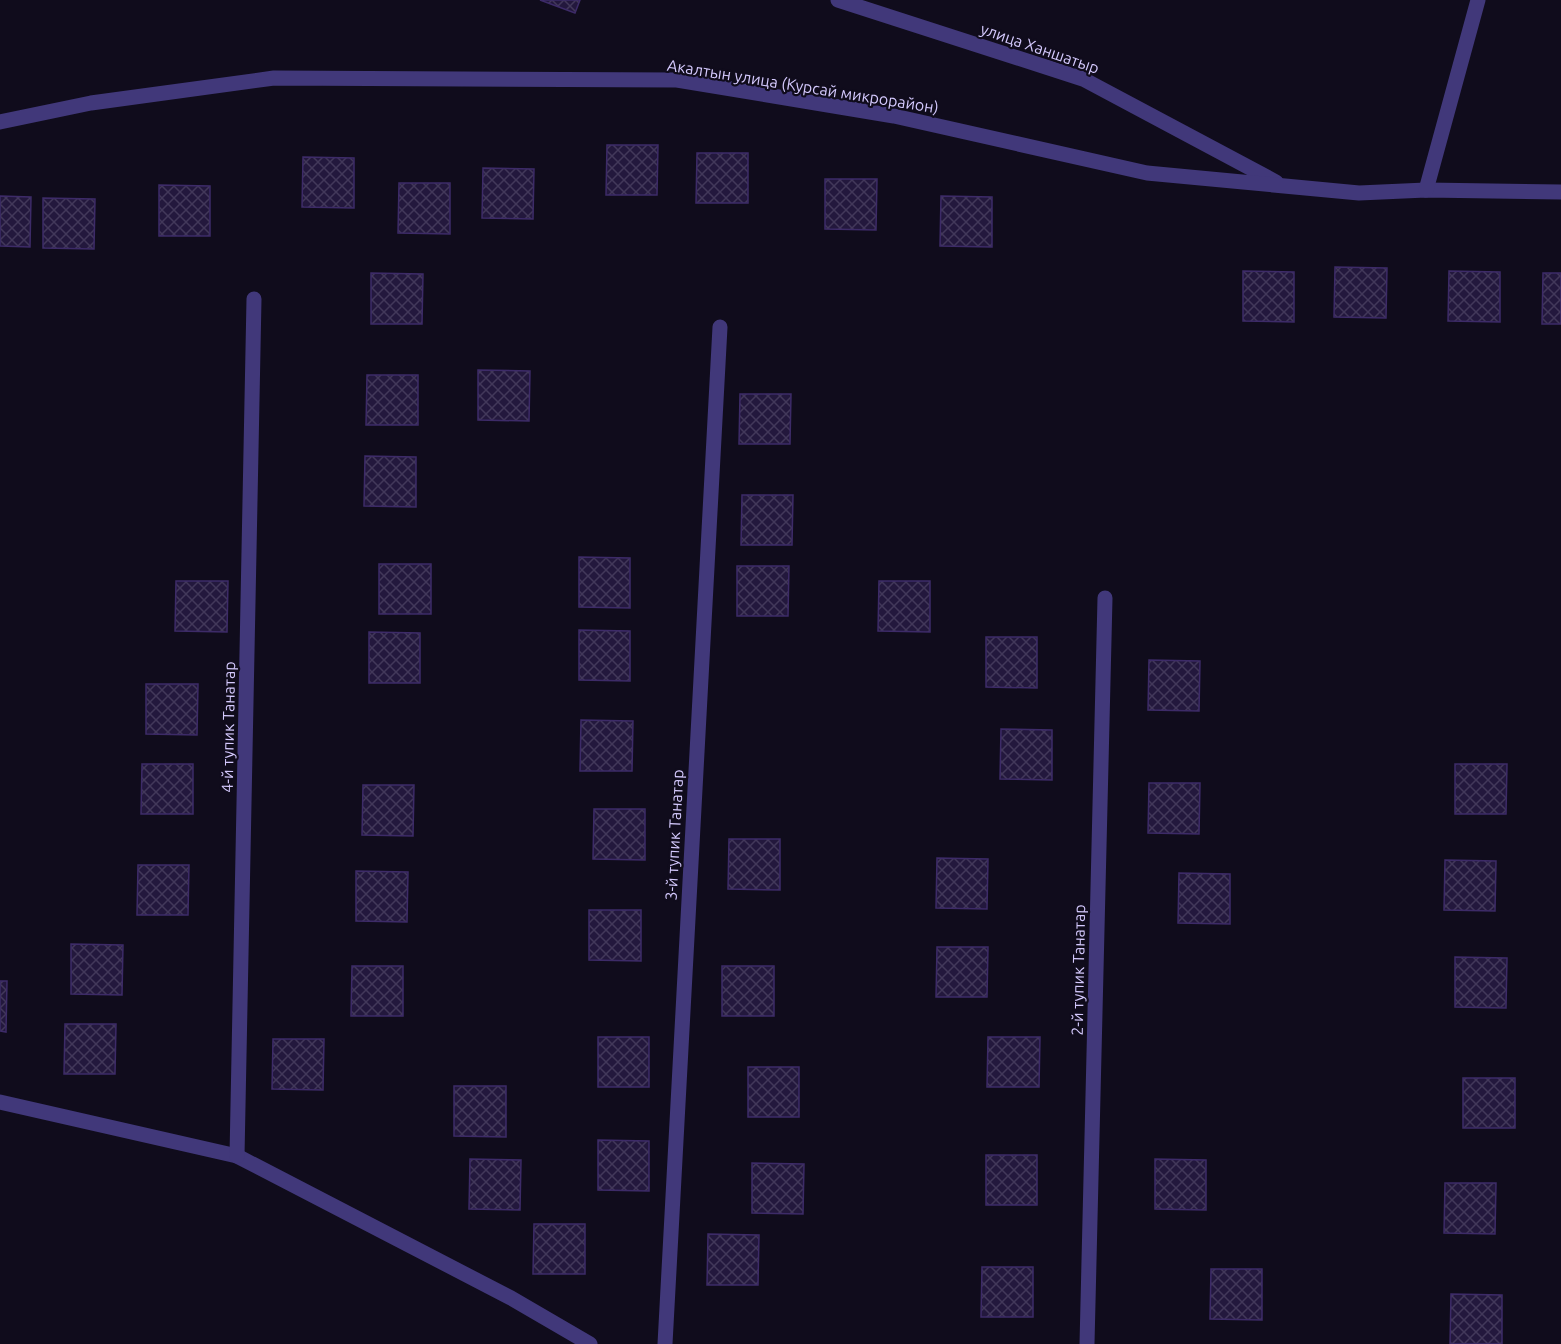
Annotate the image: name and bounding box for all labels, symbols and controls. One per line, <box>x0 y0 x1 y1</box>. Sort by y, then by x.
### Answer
street label: улица Ханшатыр <box>978 19 1102 77</box>
street label: Акалтын улица (Курсай микрорайон) <box>666 56 940 117</box>
street label: 4-й тупик Танатар <box>218 661 238 793</box>
street label: 3-й тупик Танатар <box>662 769 686 901</box>
street label: 2-й тупик Танатар <box>1068 904 1088 1036</box>

